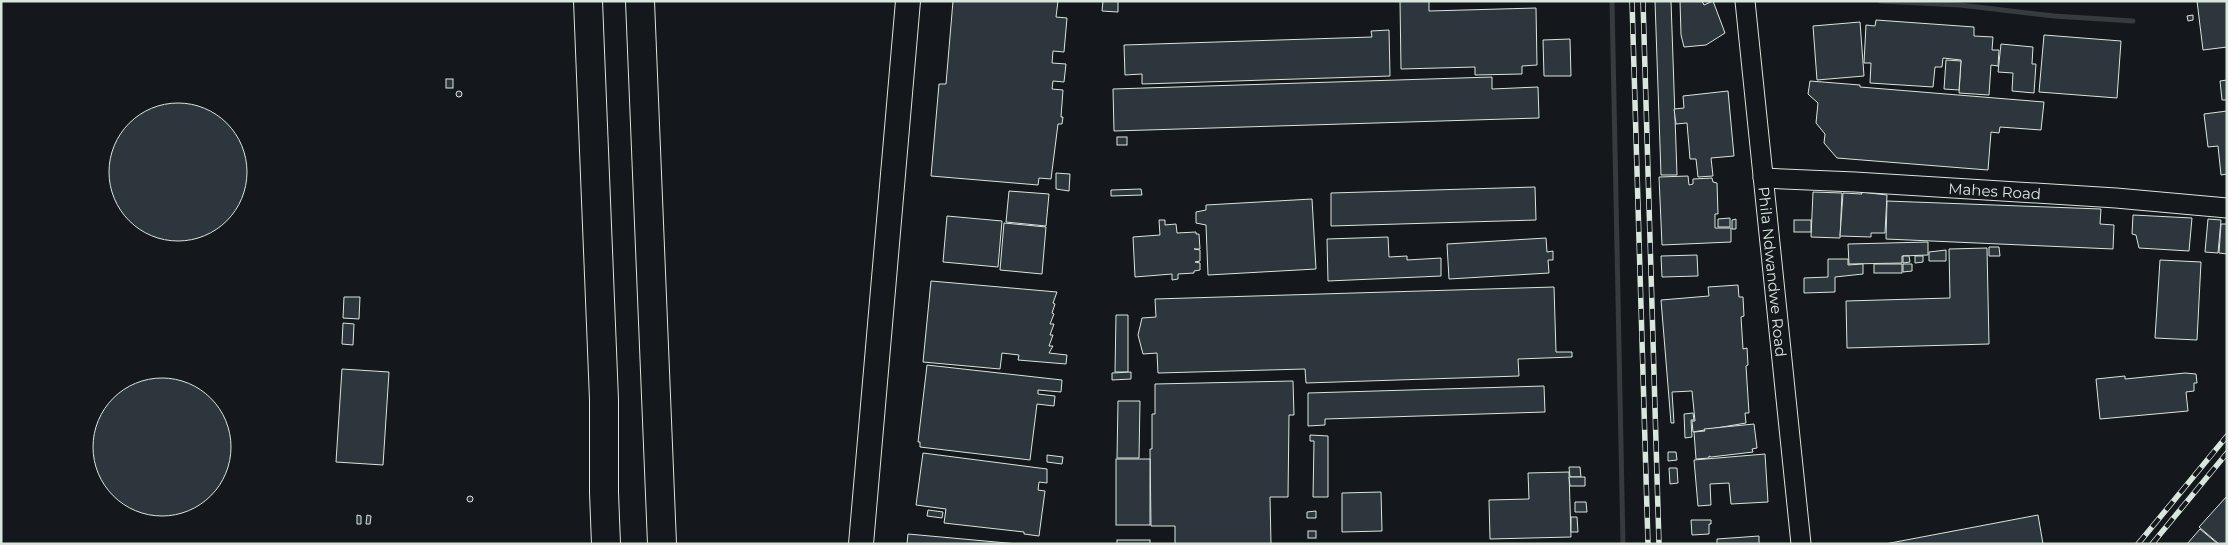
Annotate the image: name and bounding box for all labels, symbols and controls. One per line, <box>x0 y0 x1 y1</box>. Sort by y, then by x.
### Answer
street label: Mahes Road <box>1948 178 2042 203</box>
street label: Phila Ndwandwe Road <box>1755 185 1791 358</box>

